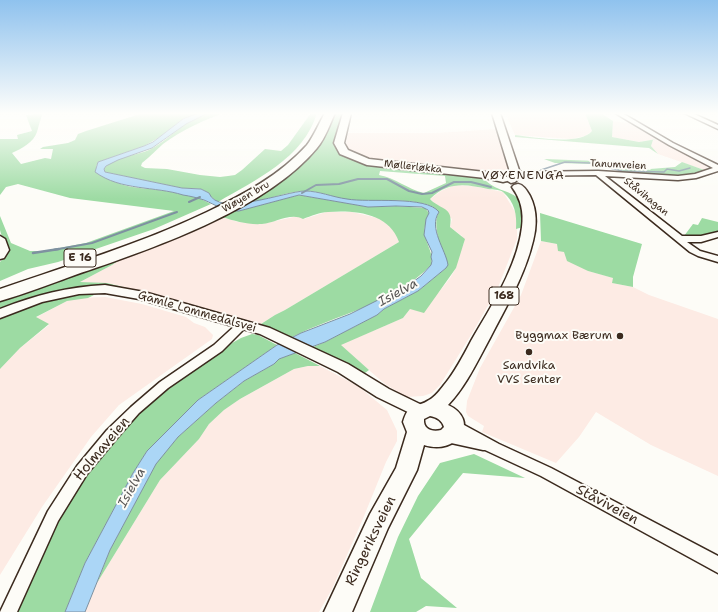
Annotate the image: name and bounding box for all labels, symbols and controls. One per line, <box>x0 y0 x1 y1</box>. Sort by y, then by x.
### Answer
street label: Møllerløkka <box>383 158 443 176</box>
street label: Tanumveien <box>589 158 647 172</box>
district label: VØYENENGA <box>481 169 565 183</box>
street label: Ståvihagan <box>621 175 671 219</box>
street label: Wøyen bru <box>220 179 272 215</box>
road number: E 16 <box>64 249 96 267</box>
water label: Isielva <box>376 276 420 310</box>
road number: 168 <box>489 287 519 305</box>
street label: Gamle Lommedalsvei <box>136 288 258 336</box>
place label: Byggmax Bærum <box>515 329 612 343</box>
marker: Byggmax Bærum <box>615 331 625 341</box>
marker: Sandvika VVS Senter <box>524 347 534 357</box>
place label: Sandvika VVS Senter <box>497 359 561 387</box>
street label: Holmaveien <box>70 414 134 484</box>
water label: Isielva <box>115 466 149 510</box>
street label: Ståviveien <box>573 482 641 528</box>
street label: Ringeriksveien <box>342 494 400 588</box>

